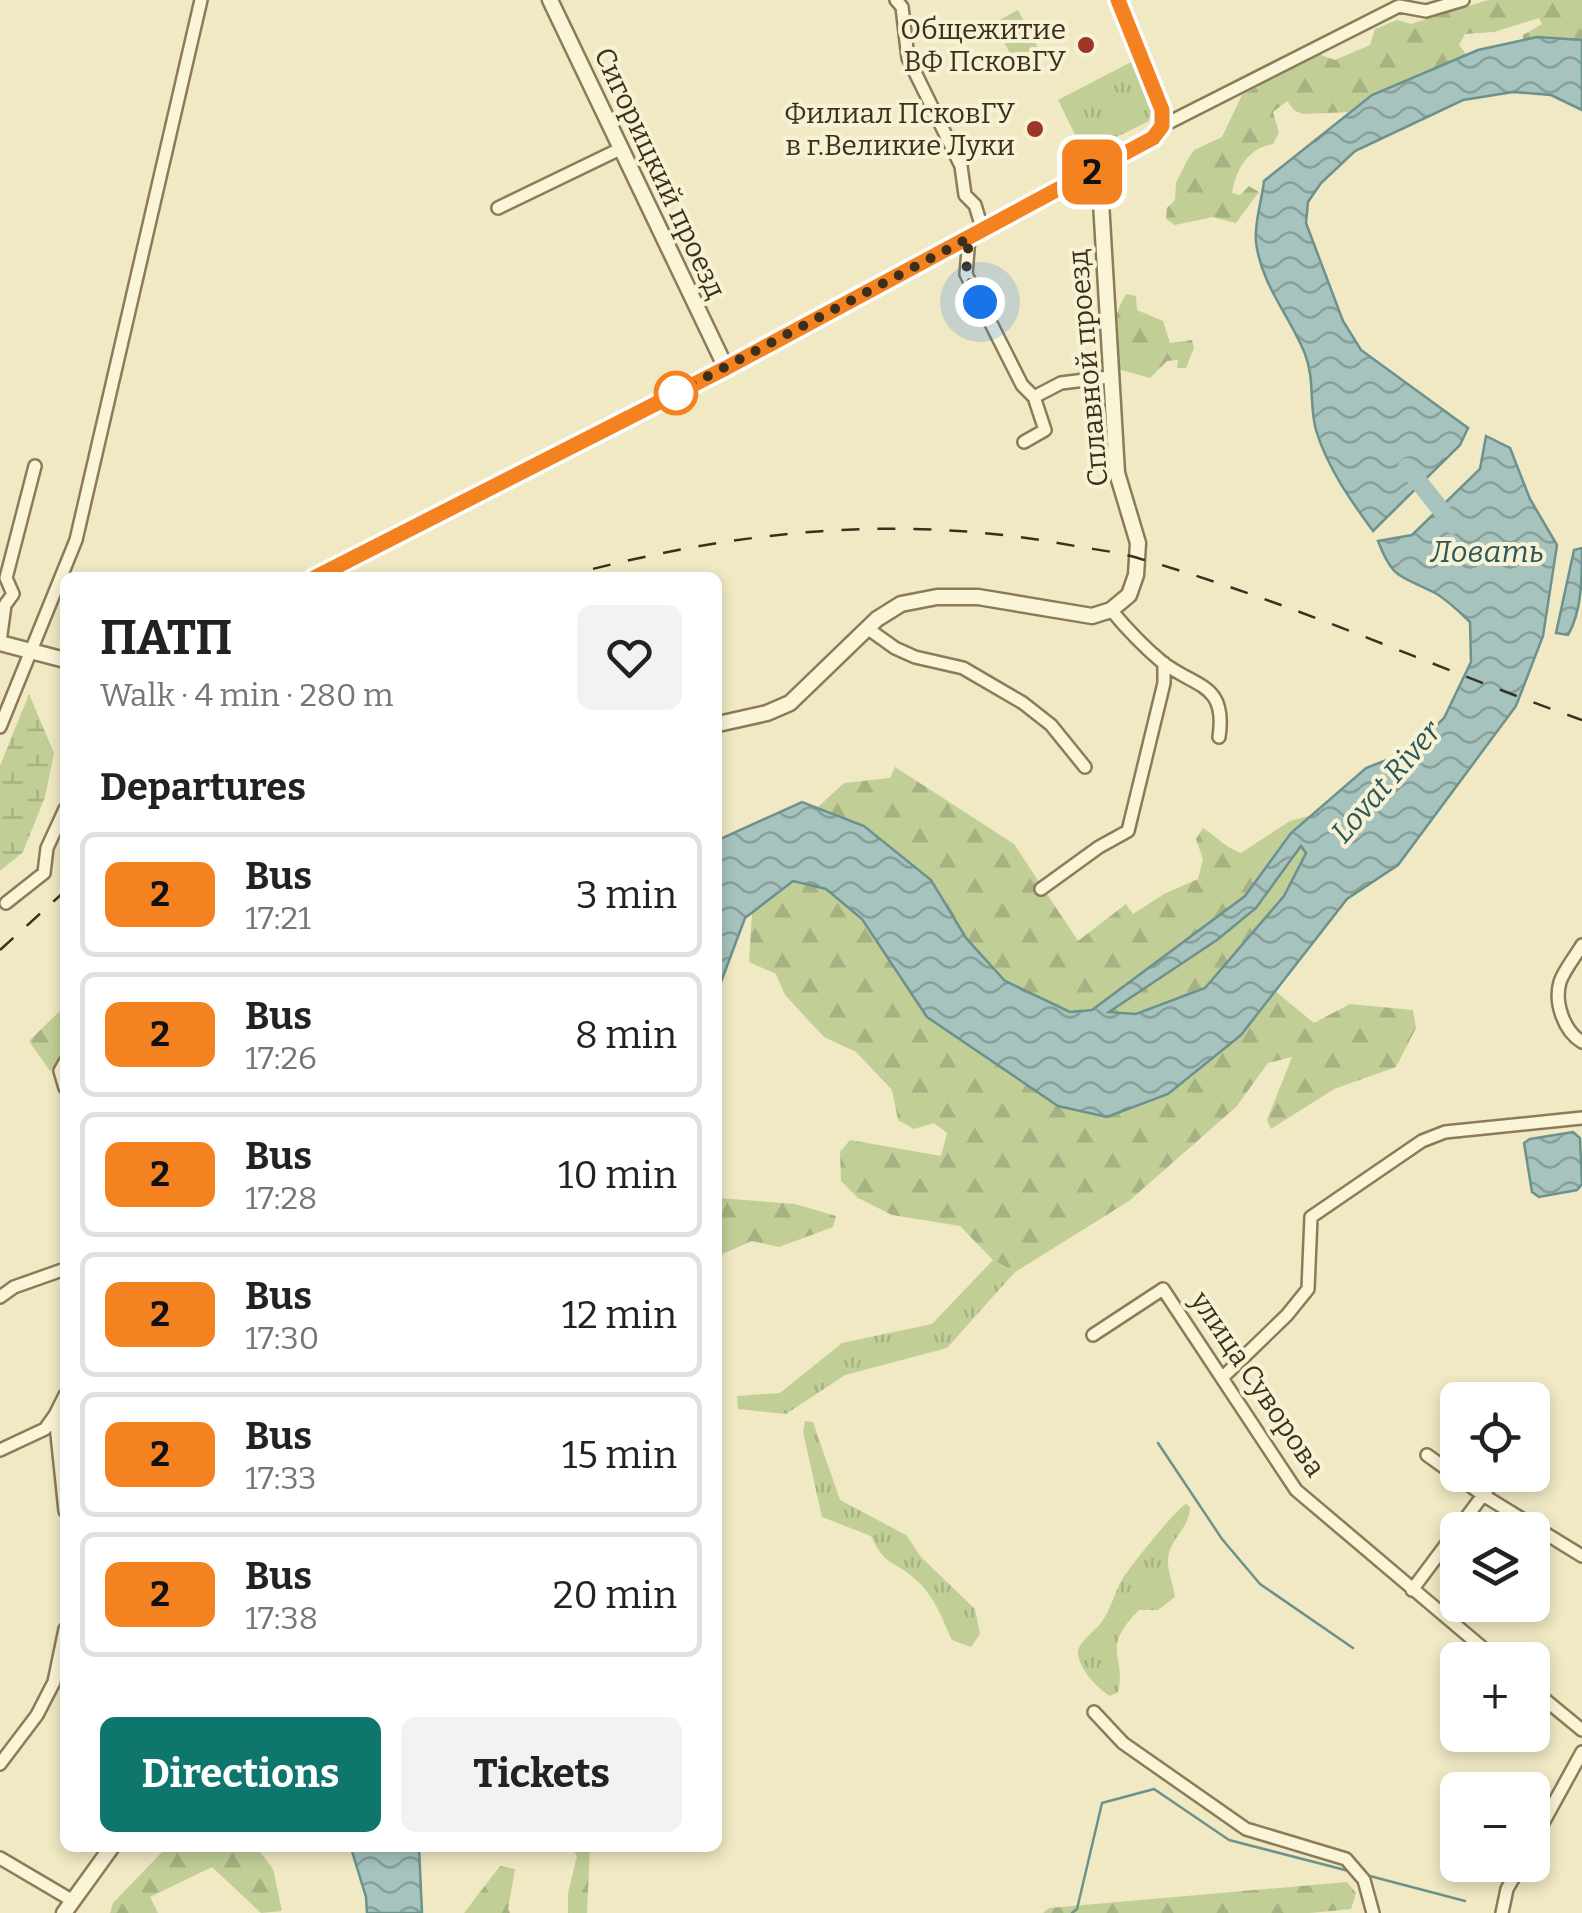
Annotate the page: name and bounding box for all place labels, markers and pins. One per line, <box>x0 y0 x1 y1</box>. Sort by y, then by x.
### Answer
place label: Общежитие ВФ ПсковГУ <box>900 13 1066 78</box>
marker: Общежитие ВФ ПсковГУ <box>1075 34 1097 56</box>
place label: Филиал ПсковГУ в г.Великие Луки <box>784 97 1015 162</box>
marker: Филиал ПсковГУ в г.Великие Луки <box>1024 118 1046 140</box>
unlabelled marker <box>655 372 697 414</box>

